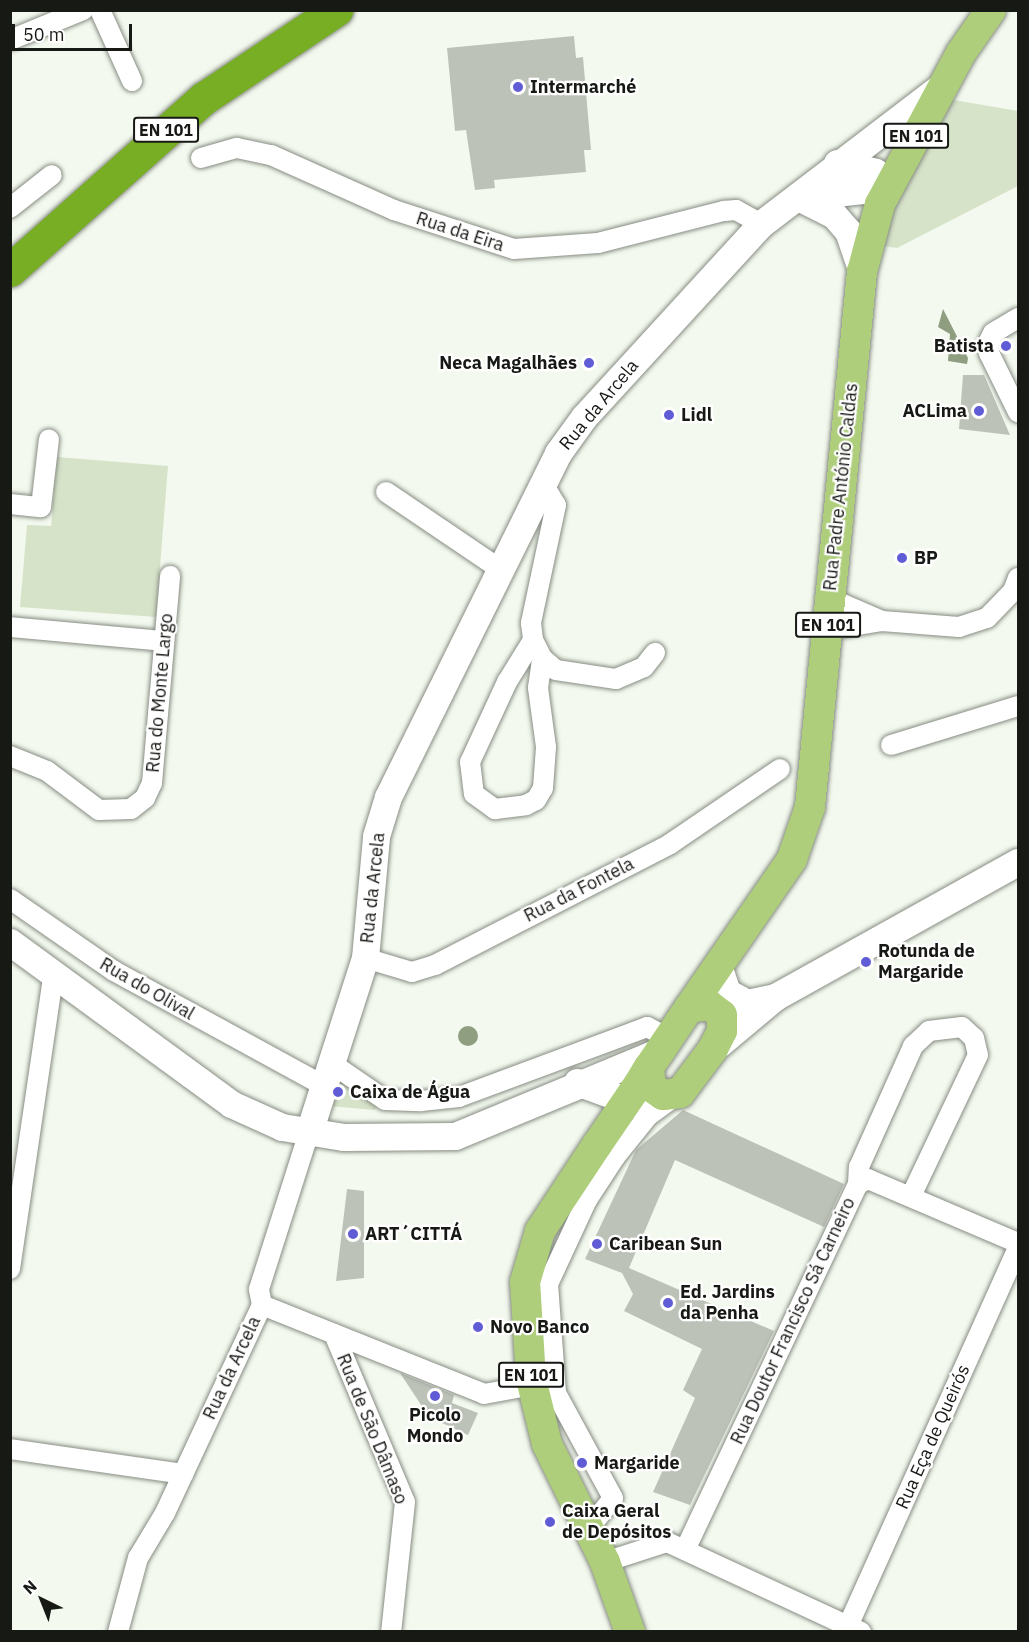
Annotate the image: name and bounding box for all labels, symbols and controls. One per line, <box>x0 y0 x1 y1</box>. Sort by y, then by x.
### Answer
scale bar <box>15 12 135 50</box>
text: 50 m <box>23 23 65 46</box>
place label: Intermarché <box>530 76 636 98</box>
marker: Intermarché <box>511 80 525 94</box>
road number: EN 101 <box>133 117 199 143</box>
road number: EN 101 <box>883 123 949 149</box>
street label: Rua da Eira <box>413 208 507 256</box>
place label: Batista <box>934 335 994 357</box>
marker: Batista <box>999 339 1013 353</box>
place label: Neca Magalhães <box>439 352 577 374</box>
street label: Rua da Arcela <box>555 355 643 455</box>
marker: Neca Magalhães <box>582 356 596 370</box>
street label: Rua Padre António Caldas <box>819 382 863 592</box>
place label: ACLima <box>902 400 967 422</box>
place label: Lidl <box>681 404 712 426</box>
marker: ACLima <box>972 404 986 418</box>
marker: Lidl <box>662 408 676 422</box>
place label: BP <box>914 547 938 569</box>
marker: BP <box>895 551 909 565</box>
street label: Rua do Monte Largo <box>142 612 178 774</box>
road number: EN 101 <box>795 612 861 638</box>
street label: Rua da Arcela <box>356 832 390 944</box>
street label: Rua da Fontela <box>520 853 638 927</box>
place label: Rotunda de Margaride <box>878 941 975 984</box>
street label: Rua do Olival <box>96 953 198 1025</box>
marker: Rotunda de Margaride <box>859 955 873 969</box>
place label: Caixa de Água <box>350 1081 470 1103</box>
marker: Caixa de Água <box>331 1085 345 1099</box>
street label: Rua Doutor Francisco Sá Carneiro <box>726 1194 860 1448</box>
place label: ART´CITTÁ <box>365 1223 462 1245</box>
marker: ART´CITTÁ <box>346 1227 360 1241</box>
place label: Caribean Sun <box>609 1233 722 1255</box>
marker: Caribean Sun <box>590 1237 604 1251</box>
place label: Ed. Jardins da Penha <box>680 1282 775 1324</box>
marker: Ed. Jardins da Penha <box>661 1296 675 1310</box>
street label: Rua da Arcela <box>199 1313 265 1423</box>
place label: Novo Banco <box>490 1316 589 1338</box>
marker: Novo Banco <box>471 1320 485 1334</box>
street label: Rua de São Dâmaso <box>332 1351 412 1507</box>
street label: Rua Eça de Queirós <box>891 1361 975 1513</box>
road number: EN 101 <box>498 1362 564 1388</box>
marker: Picolo Mondo <box>428 1389 442 1403</box>
place label: Picolo Mondo <box>407 1405 463 1448</box>
place label: Margaride <box>594 1452 680 1474</box>
marker: Margaride <box>575 1456 589 1470</box>
place label: Caixa Geral de Depósitos <box>562 1501 671 1544</box>
marker: Caixa Geral de Depósitos <box>543 1515 557 1529</box>
north arrow <box>12 1570 72 1630</box>
text: N <box>19 1576 41 1598</box>

